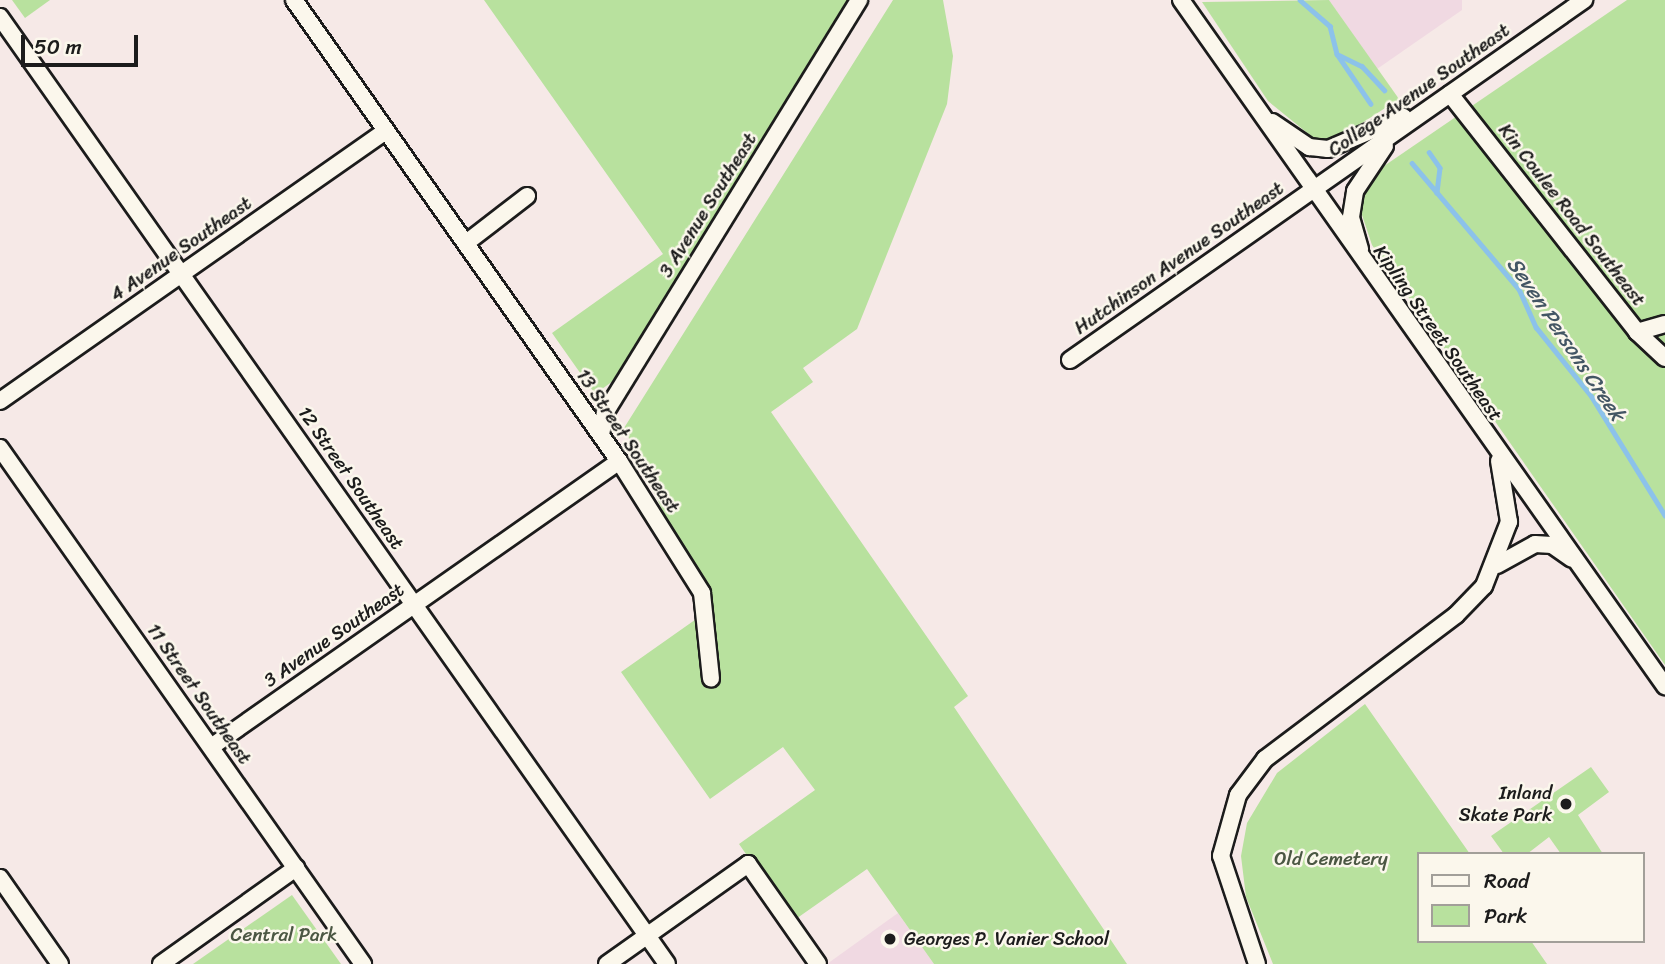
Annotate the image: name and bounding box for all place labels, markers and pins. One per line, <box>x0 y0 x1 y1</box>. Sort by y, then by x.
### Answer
place label: Inland Skate Park <box>1458 782 1552 826</box>
marker: Inland Skate Park <box>1558 796 1574 812</box>
place label: Georges P. Vanier School <box>904 928 1108 950</box>
marker: Georges P. Vanier School <box>882 931 898 947</box>

